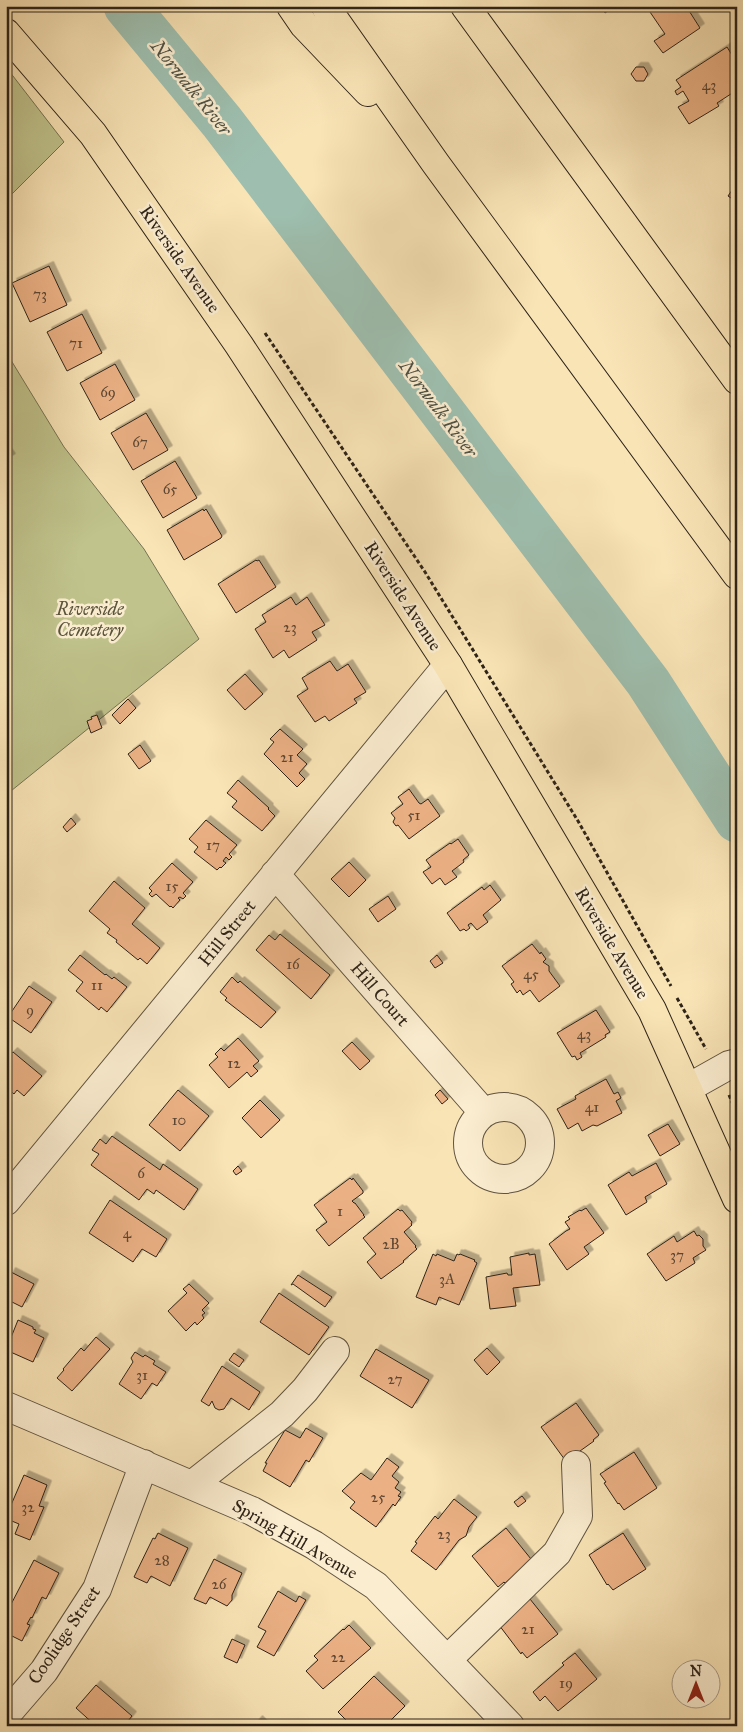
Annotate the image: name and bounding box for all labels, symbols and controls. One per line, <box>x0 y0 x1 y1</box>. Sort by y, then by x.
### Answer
water label: Norwalk River <box>145 34 238 141</box>
house number: 43 <box>702 76 716 94</box>
street label: Riverside Avenue <box>135 201 225 317</box>
house number: 73 <box>33 285 47 303</box>
house number: 71 <box>69 334 83 352</box>
water label: Norwalk River <box>394 354 483 462</box>
house number: 69 <box>100 383 116 401</box>
house number: 67 <box>132 433 148 451</box>
house number: 65 <box>163 480 177 498</box>
street label: Riverside Avenue <box>359 537 447 655</box>
park label: Riverside Cemetery <box>55 598 125 641</box>
house number: 23 <box>283 618 297 636</box>
house number: 21 <box>280 748 294 766</box>
house number: 51 <box>408 806 421 824</box>
house number: 17 <box>206 836 220 854</box>
house number: 15 <box>166 877 178 895</box>
street label: Riverside Avenue <box>570 883 654 1003</box>
street label: Hill Street <box>194 895 261 971</box>
house number: 16 <box>286 955 301 973</box>
street label: Hill Court <box>346 957 414 1031</box>
house number: 45 <box>523 965 539 983</box>
house number: 11 <box>91 976 103 994</box>
house number: 9 <box>26 1001 34 1019</box>
house number: 43 <box>577 1025 591 1043</box>
house number: 12 <box>227 1054 241 1072</box>
house number: 41 <box>585 1098 599 1116</box>
house number: 10 <box>172 1111 186 1129</box>
house number: 6 <box>137 1164 146 1182</box>
house number: 1 <box>337 1202 343 1220</box>
house number: 4 <box>123 1224 132 1242</box>
house number: 2B <box>382 1235 400 1253</box>
house number: 37 <box>670 1246 684 1264</box>
house number: 3A <box>439 1270 455 1288</box>
house number: 31 <box>136 1366 148 1384</box>
house number: 27 <box>388 1370 403 1388</box>
house number: 25 <box>371 1488 385 1506</box>
street label: Spring Hill Avenue <box>228 1494 362 1585</box>
house number: 32 <box>21 1498 35 1516</box>
house number: 23 <box>437 1525 451 1543</box>
house number: 28 <box>154 1551 170 1569</box>
house number: 26 <box>211 1575 228 1593</box>
street label: Coolidge Street <box>23 1581 106 1689</box>
house number: 21 <box>521 1620 535 1638</box>
house number: 22 <box>331 1648 346 1666</box>
north arrow <box>670 1660 720 1710</box>
text: N <box>690 1663 702 1680</box>
house number: 19 <box>559 1674 573 1692</box>

